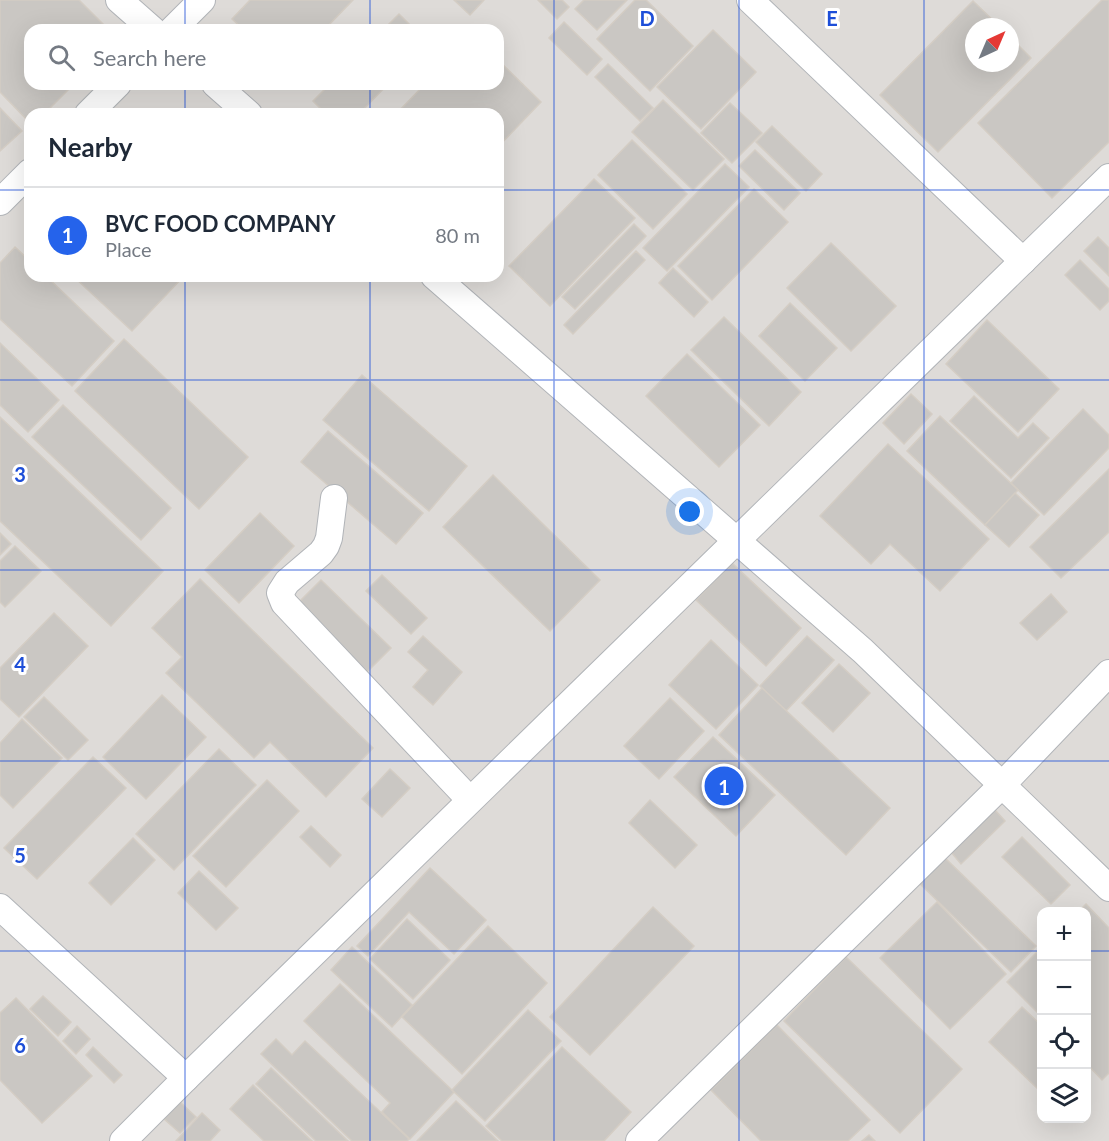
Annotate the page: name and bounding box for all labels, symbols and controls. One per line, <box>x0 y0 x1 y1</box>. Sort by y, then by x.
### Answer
text: D <box>639 6 655 30</box>
text: E <box>826 6 838 30</box>
north arrow <box>965 18 1019 72</box>
search box <box>24 24 504 90</box>
icon: search <box>45 41 78 74</box>
text: Search here <box>93 44 206 71</box>
text: Nearby <box>48 131 133 163</box>
text: BVC FOOD COMPANY <box>105 210 336 237</box>
text: 1 <box>62 223 73 247</box>
text: 80 m <box>435 223 480 247</box>
text: Place <box>105 237 152 261</box>
text: 3 <box>14 462 26 486</box>
your location <box>675 497 704 526</box>
text: 4 <box>14 652 26 676</box>
pin: 1 <box>704 764 744 808</box>
text: 5 <box>14 843 26 867</box>
map controls <box>1037 907 1091 1123</box>
button: + <box>1037 907 1091 961</box>
button: − <box>1037 961 1091 1015</box>
button: locate <box>1037 1015 1091 1069</box>
text: 6 <box>14 1033 26 1057</box>
button: layers <box>1037 1069 1091 1123</box>

